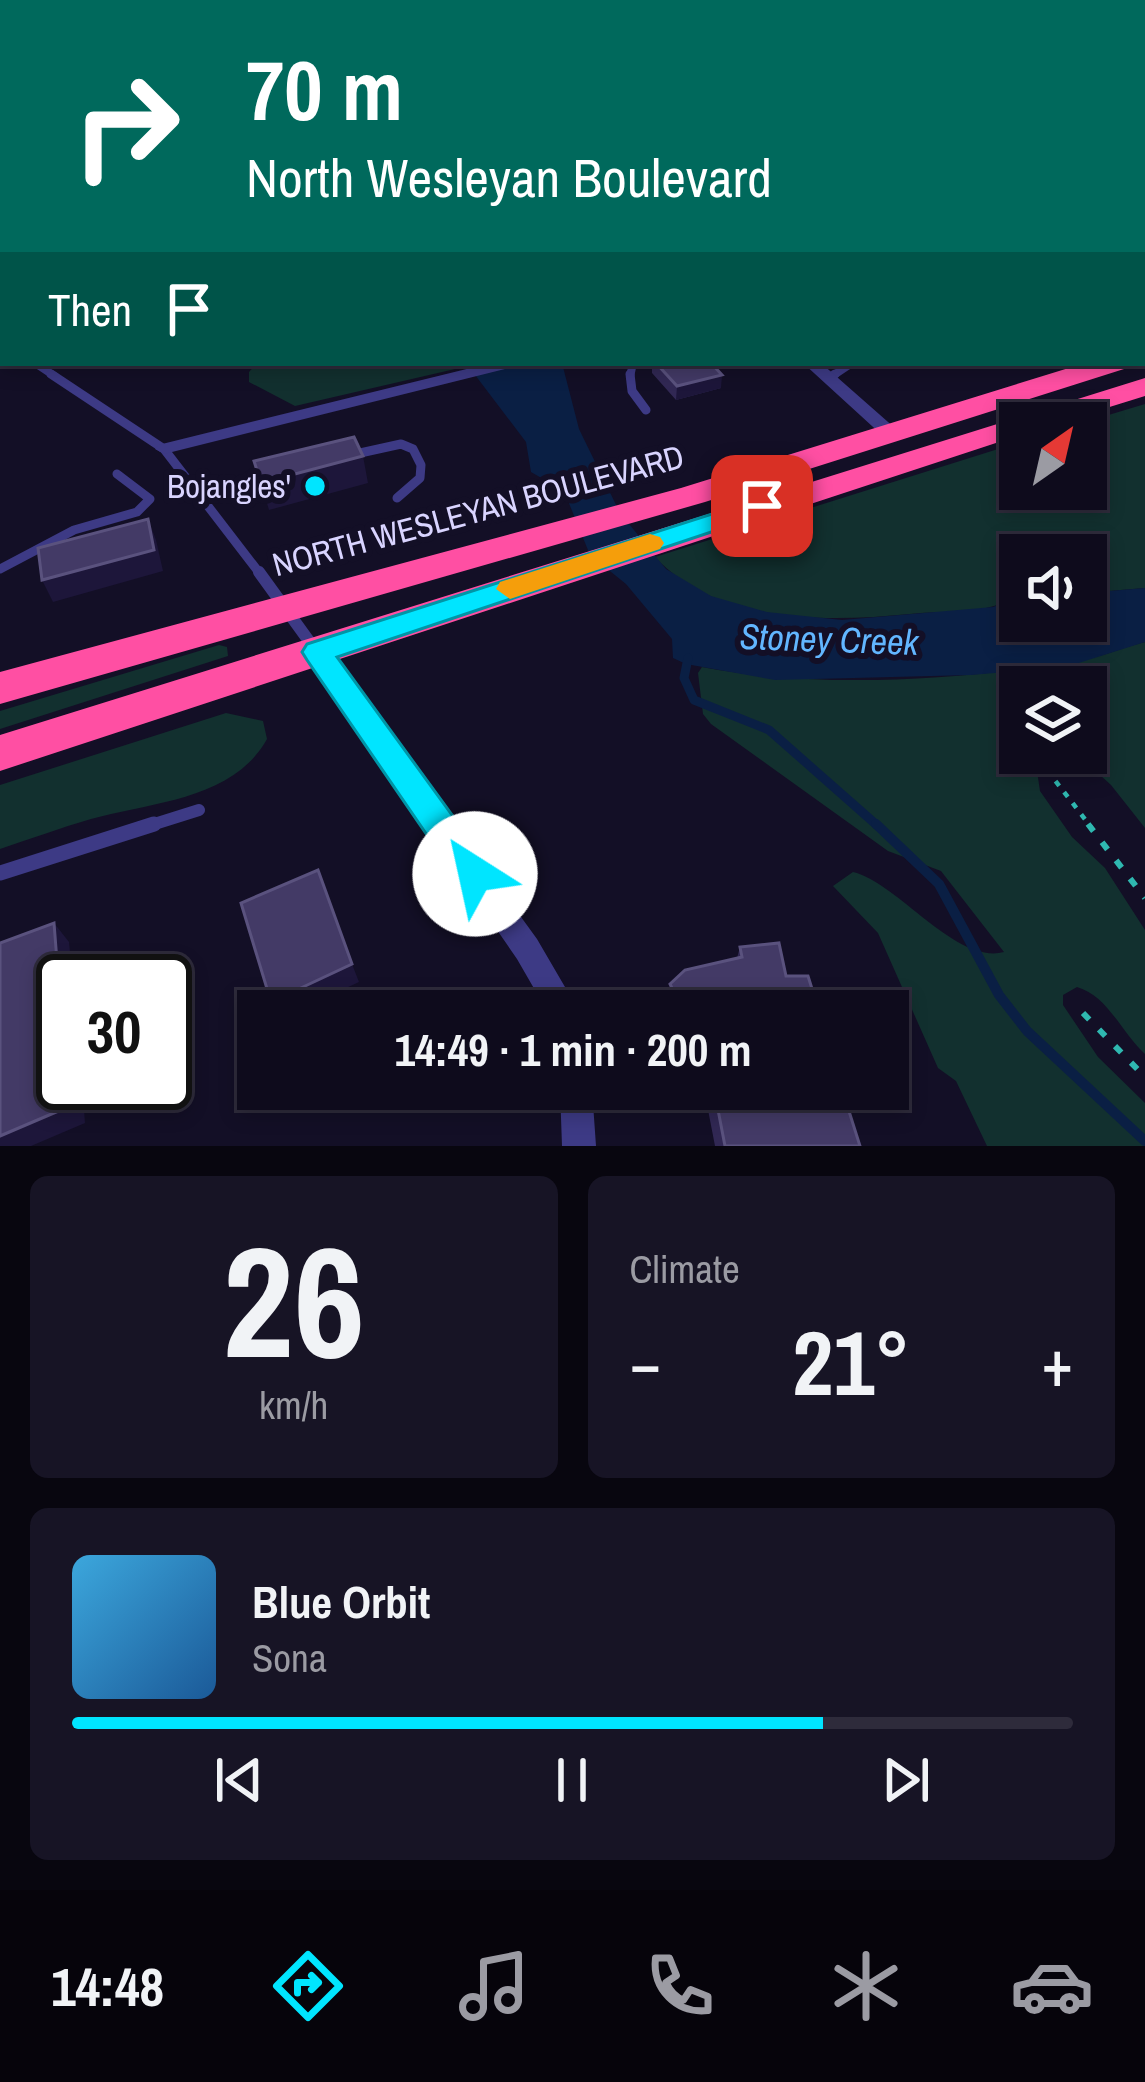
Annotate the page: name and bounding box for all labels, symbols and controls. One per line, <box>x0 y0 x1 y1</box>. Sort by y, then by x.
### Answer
text: 70 m <box>246 33 403 146</box>
icon: right <box>48 48 204 204</box>
text: North Wesleyan Boulevard <box>246 141 772 214</box>
icon: arrive <box>156 276 222 342</box>
text: Then <box>48 279 132 340</box>
north arrow <box>999 402 1107 510</box>
map controls <box>999 402 1107 774</box>
street label: NORTH WESLEYAN BOULEVARD <box>267 434 689 586</box>
pin <box>711 455 813 557</box>
place label: Bojangles' <box>167 464 291 508</box>
marker: Bojangles' <box>302 473 328 499</box>
icon: arrive <box>729 473 795 539</box>
button: sound <box>999 534 1107 642</box>
water label: Stoney Creek <box>739 612 920 666</box>
button: layers <box>999 666 1107 774</box>
position arrow <box>412 811 538 937</box>
speed limit sign: 30 <box>36 954 192 1110</box>
text: 14:49 · 1 min · 200 m <box>395 1019 751 1080</box>
text: 26 <box>223 1196 365 1406</box>
text: Climate <box>630 1243 740 1295</box>
text: 21° <box>792 1302 910 1423</box>
text: − <box>630 1318 661 1407</box>
text: + <box>1041 1318 1073 1407</box>
text: km/h <box>259 1379 328 1431</box>
text: Blue Orbit <box>252 1571 430 1632</box>
text: Sona <box>252 1632 327 1684</box>
icon: previous <box>206 1747 272 1813</box>
icon: pause <box>539 1747 605 1813</box>
icon: next <box>873 1747 939 1813</box>
icon: directions <box>266 1944 350 2028</box>
icon: music <box>452 1944 536 2028</box>
icon: phone <box>638 1944 722 2028</box>
icon: climate <box>824 1944 908 2028</box>
icon: car <box>1010 1944 1094 2028</box>
text: 14:48 <box>51 1950 164 2023</box>

